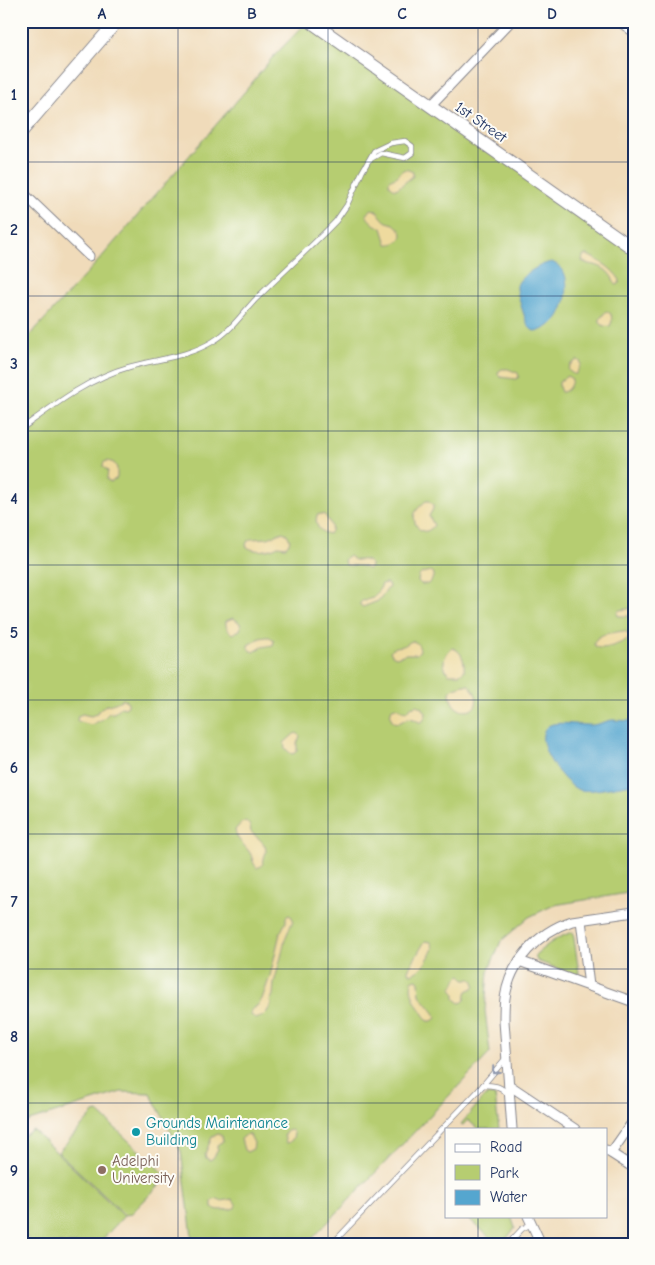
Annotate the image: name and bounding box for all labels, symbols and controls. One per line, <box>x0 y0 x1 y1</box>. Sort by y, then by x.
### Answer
text: A <box>98 5 107 23</box>
text: B <box>247 5 257 23</box>
text: C <box>397 5 407 23</box>
text: D <box>547 5 557 23</box>
text: 1 <box>11 86 17 104</box>
street label: 1st Street <box>452 98 511 147</box>
text: 2 <box>10 221 18 239</box>
text: 3 <box>10 355 18 373</box>
text: 4 <box>10 490 18 508</box>
text: 5 <box>10 624 18 642</box>
text: 6 <box>10 759 18 777</box>
text: 7 <box>10 893 18 911</box>
text: 8 <box>10 1028 18 1046</box>
one-way arrow <box>492 1066 501 1075</box>
place label: Grounds Maintenance Building <box>146 1114 288 1149</box>
marker: Grounds Maintenance Building <box>130 1126 142 1138</box>
legend <box>445 1128 608 1218</box>
text: Road <box>490 1138 522 1156</box>
place label: Adelphi University <box>112 1152 174 1187</box>
text: 9 <box>10 1162 18 1180</box>
marker: Adelphi University <box>96 1164 108 1176</box>
text: Park <box>490 1164 519 1182</box>
text: Water <box>490 1188 527 1206</box>

